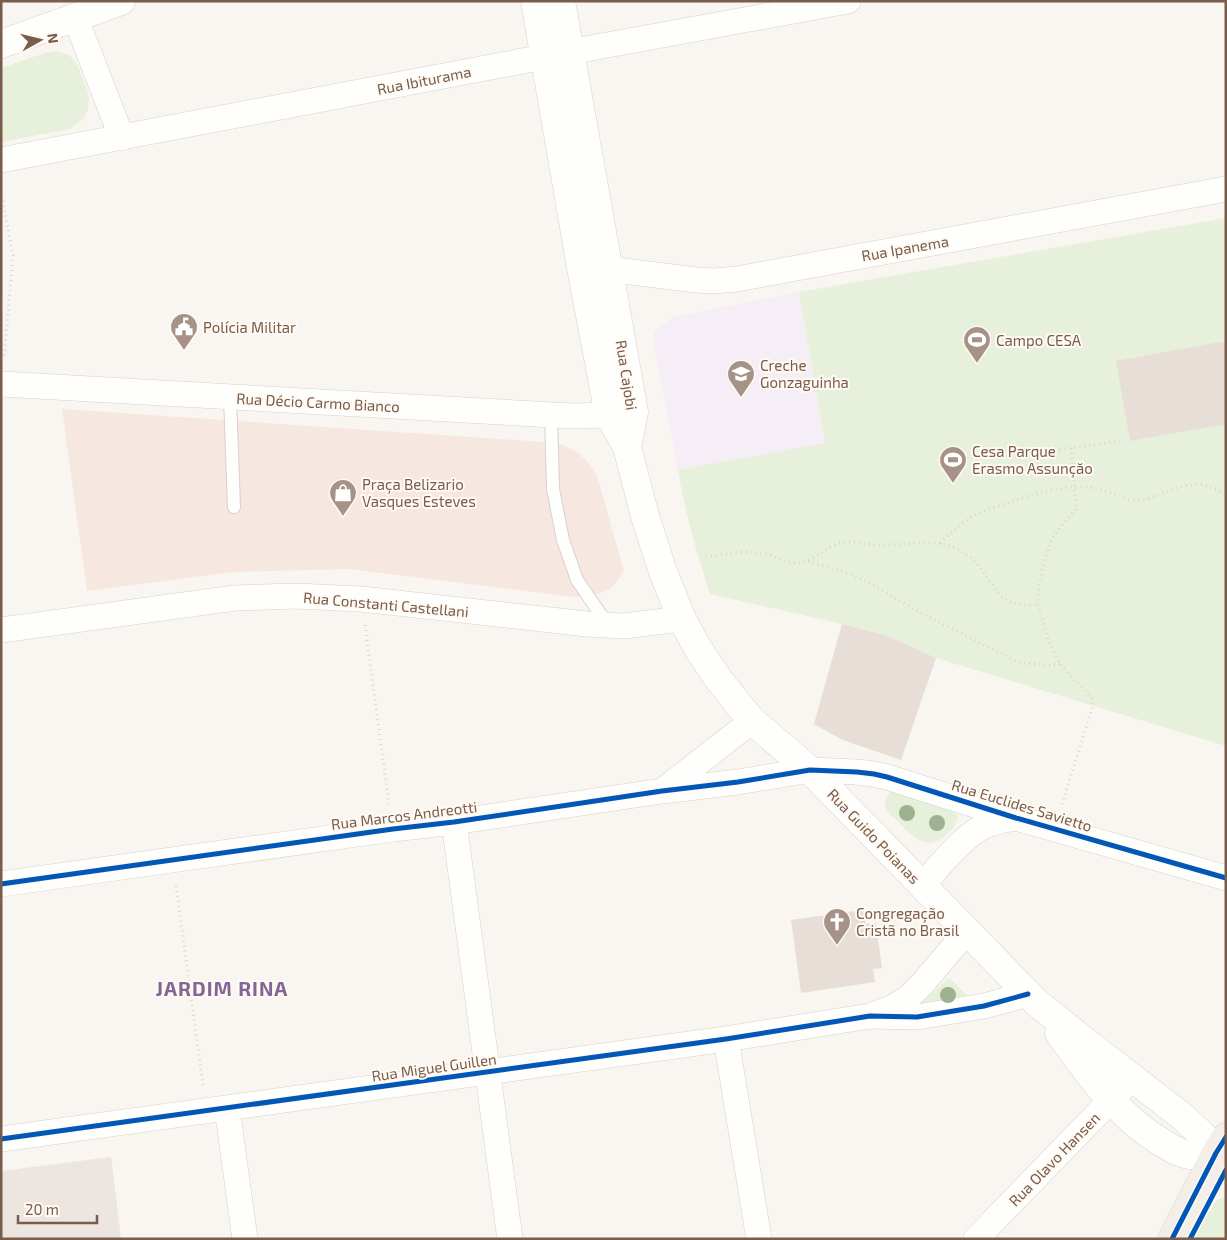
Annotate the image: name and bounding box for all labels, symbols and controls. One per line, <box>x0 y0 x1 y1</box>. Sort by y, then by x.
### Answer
north arrow <box>15 15 65 65</box>
text: N <box>44 32 62 44</box>
street label: Rua Ibiturama <box>375 62 473 98</box>
street label: Rua Ipanema <box>860 231 950 265</box>
public building icon: Polícia Militar <box>169 312 199 351</box>
place label: Polícia Militar <box>203 318 296 336</box>
sports icon: Campo CESA <box>962 325 992 364</box>
place label: Campo CESA <box>996 331 1082 349</box>
street label: Rua Cajobi <box>612 339 641 411</box>
place label: Creche Gonzaguinha <box>760 356 849 391</box>
school or university icon: Creche Gonzaguinha <box>726 359 756 398</box>
street label: Rua Décio Carmo Bianco <box>236 389 400 415</box>
place label: Cesa Parque Erasmo Assunçăo <box>972 442 1093 478</box>
sports icon: Cesa Parque Erasmo Assunçăo <box>938 445 968 484</box>
place label: Praça Belizario Vasques Esteves <box>362 475 476 510</box>
shop icon: Praça Belizario Vasques Esteves <box>328 478 358 517</box>
street label: Rua Constanti Castellani <box>303 588 469 620</box>
street label: Rua Euclides Savietto <box>950 775 1094 835</box>
street label: Rua Guido Poianas <box>824 785 924 887</box>
street label: Rua Marcos Andreotti <box>330 797 478 833</box>
place label: Congregação Cristã no Brasil <box>856 904 960 939</box>
church icon: Congregação Cristã no Brasil <box>822 907 852 946</box>
district label: JARDIM RINA <box>156 976 288 1000</box>
street label: Rua Miguel Guillen <box>370 1049 498 1085</box>
street label: Rua Olavo Hansen <box>1005 1108 1103 1210</box>
scale bar <box>18 1192 96 1224</box>
text: 20 m <box>25 1200 59 1218</box>

